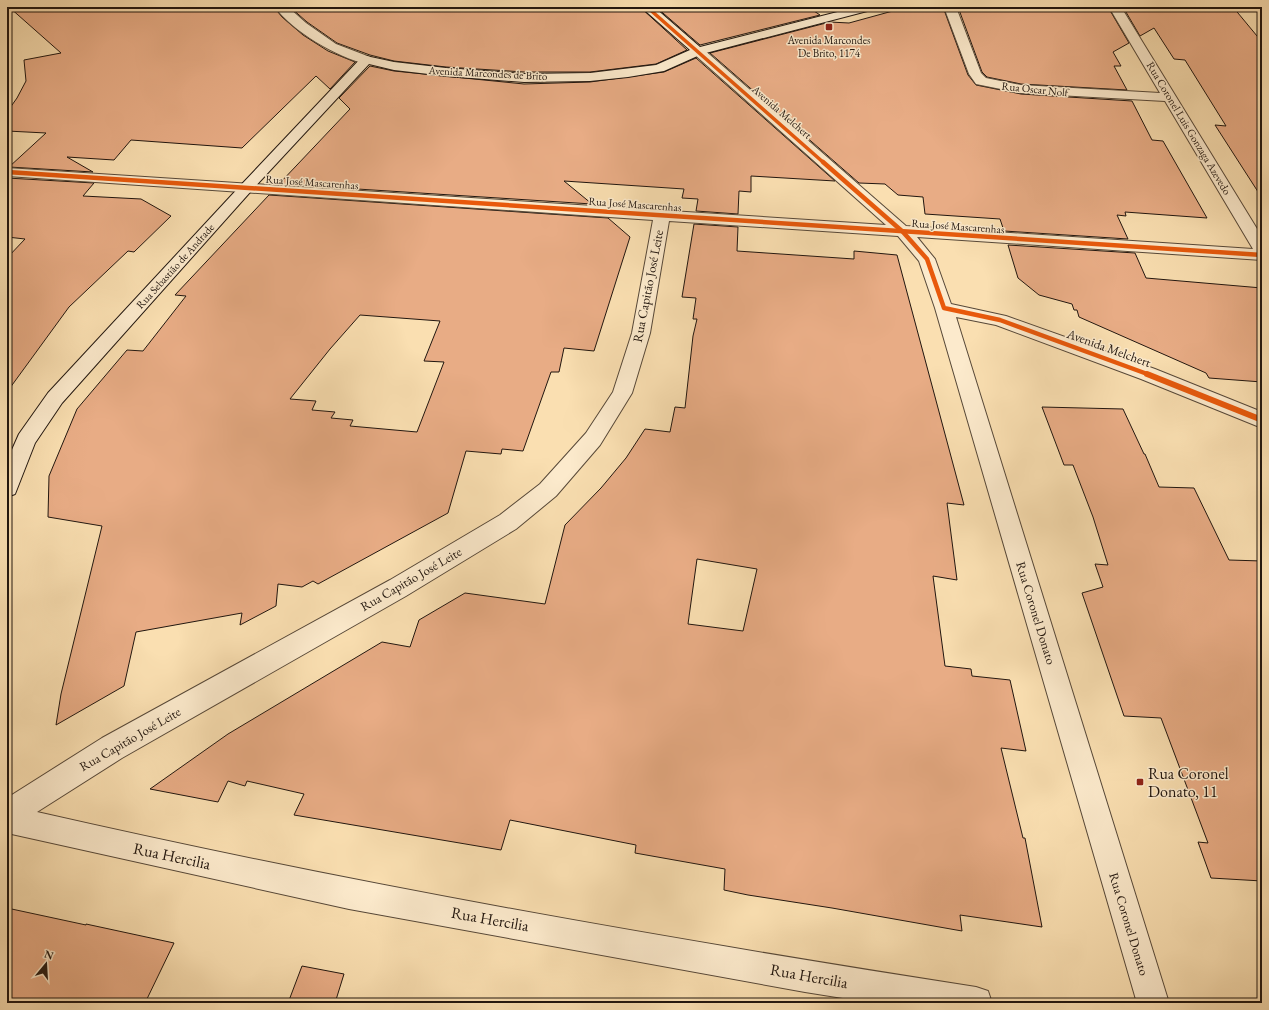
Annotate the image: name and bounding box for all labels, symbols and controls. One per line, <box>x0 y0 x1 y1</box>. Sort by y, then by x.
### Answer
marker: Avenida Marcondes De Brito, 1174 <box>824 22 834 32</box>
place label: Avenida Marcondes De Brito, 1174 <box>786 33 871 60</box>
street label: Rua Coronel Luis Gonzaga Azevedo <box>1144 59 1235 198</box>
street label: Avenida Marcondes de Brito <box>427 63 548 83</box>
street label: Rua Oscar Nolf <box>1001 79 1070 100</box>
street label: Avenida Melchert <box>749 82 815 142</box>
street label: Rua José Mascarenhas <box>265 172 359 192</box>
street label: Rua José Mascarenhas <box>588 194 682 214</box>
street label: Rua José Mascarenhas <box>911 216 1005 236</box>
street label: Rua Sebastião de Andrade <box>133 220 218 312</box>
street label: Rua Capitão José Leite <box>629 228 667 344</box>
street label: Avenida Melchert <box>1064 325 1153 371</box>
street label: Rua Capitão José Leite <box>357 543 465 615</box>
street label: Rua Coronel Donato <box>1012 559 1060 667</box>
street label: Rua Capitão José Leite <box>76 703 184 775</box>
place label: Rua Coronel Donato, 11 <box>1148 763 1229 802</box>
marker: Rua Coronel Donato, 11 <box>1135 777 1145 787</box>
street label: Rua Hercilia <box>131 838 213 875</box>
street label: Rua Coronel Donato <box>1105 870 1153 978</box>
street label: Rua Hercilia <box>449 902 531 936</box>
north arrow <box>26 944 66 984</box>
text: N <box>43 946 56 963</box>
street label: Rua Hercilia <box>768 959 850 993</box>

